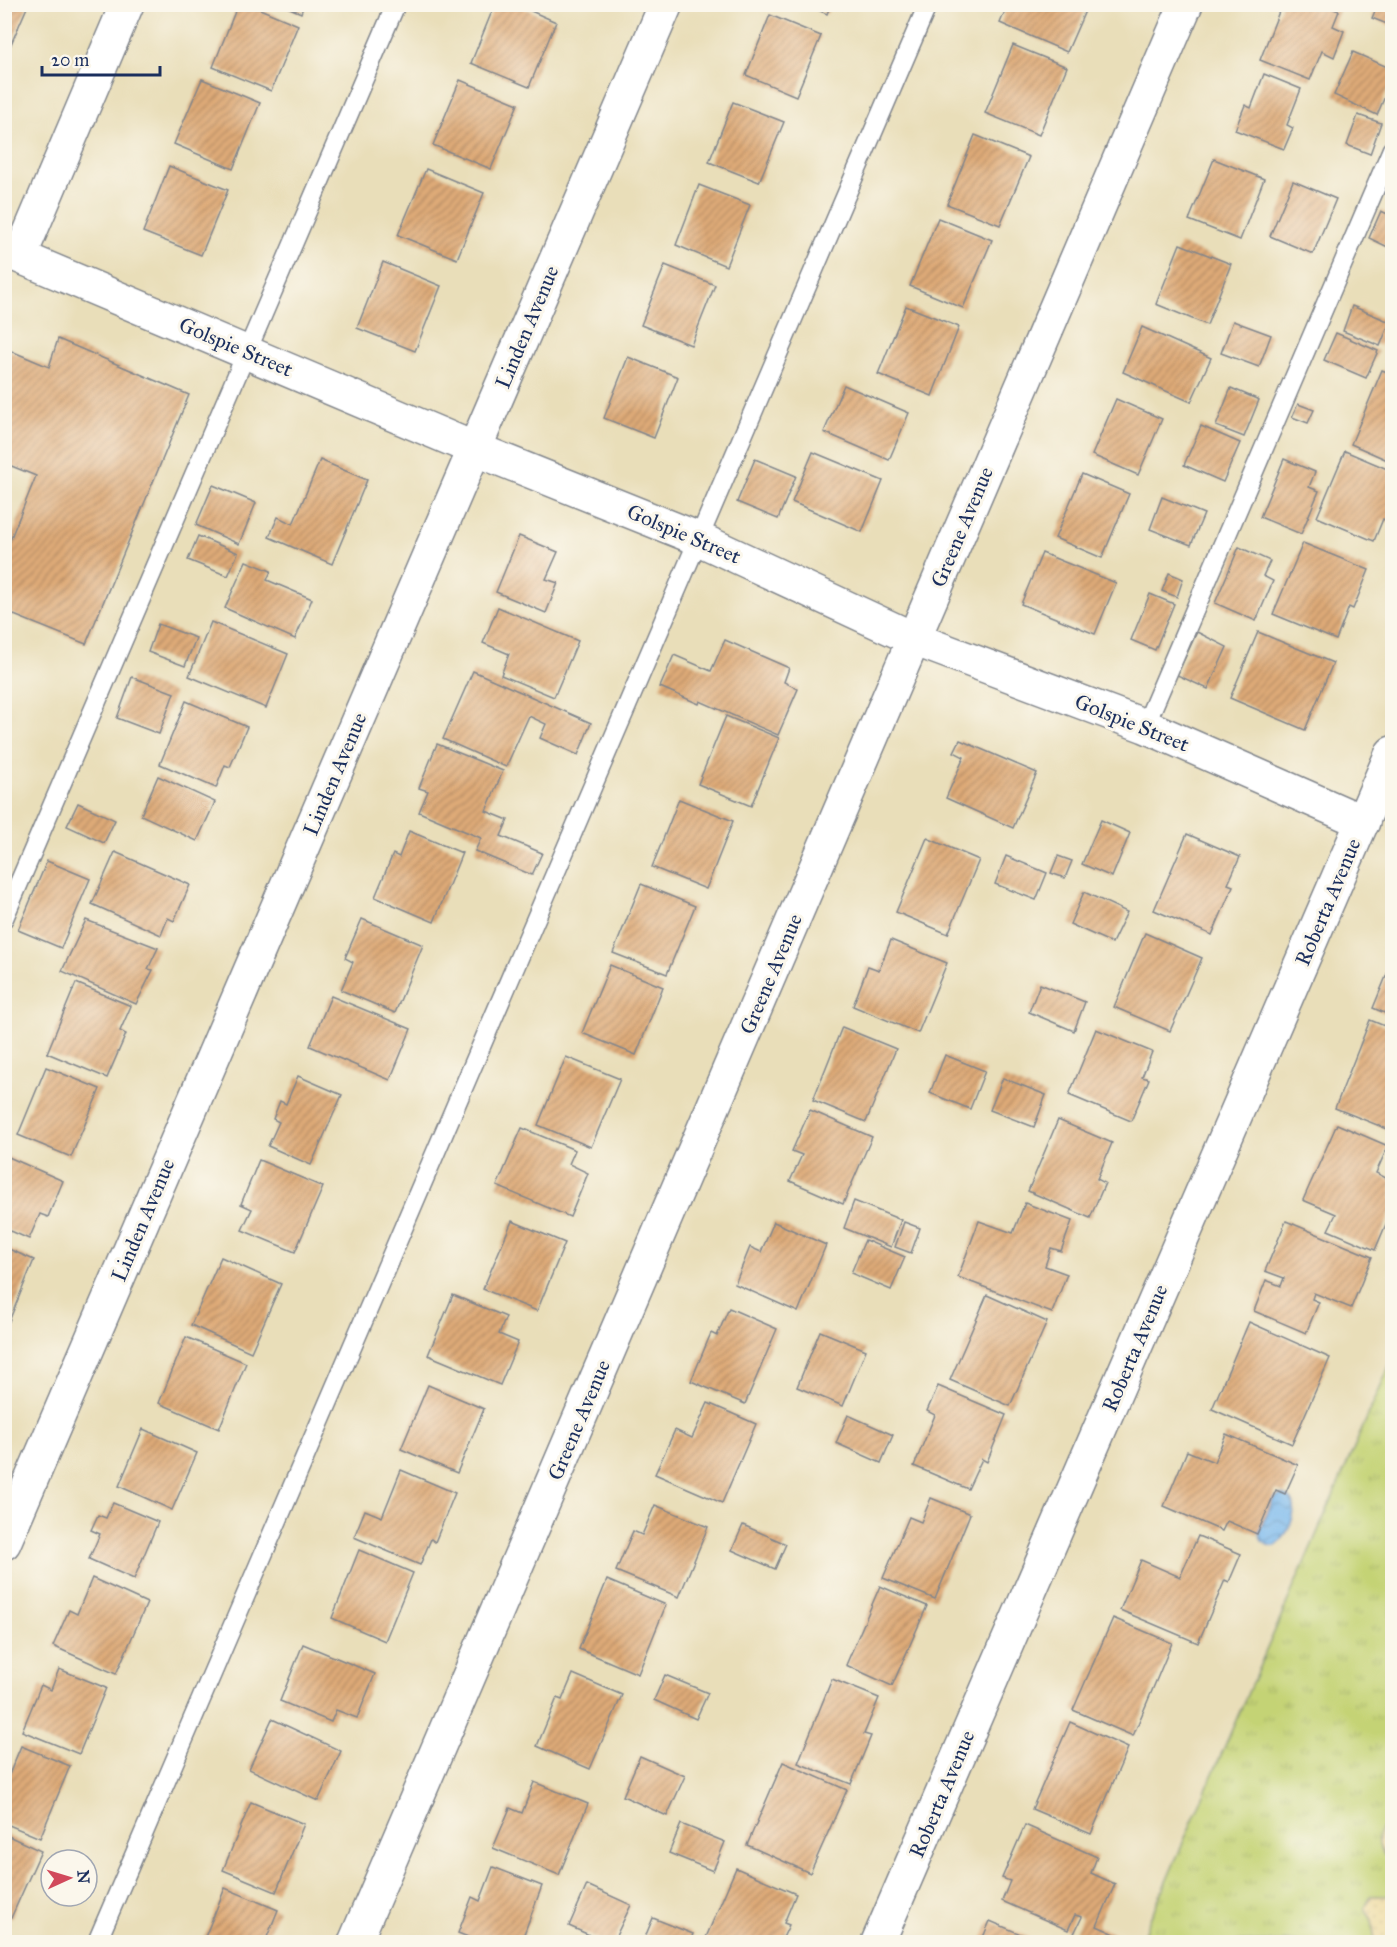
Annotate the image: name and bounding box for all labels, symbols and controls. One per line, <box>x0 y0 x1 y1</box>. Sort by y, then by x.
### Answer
scale bar <box>42 39 160 77</box>
text: 20 m <box>51 49 89 71</box>
street label: Linden Avenue <box>489 261 565 392</box>
street label: Golspie Street <box>175 311 297 383</box>
street label: Greene Avenue <box>925 463 999 591</box>
street label: Golspie Street <box>623 498 745 570</box>
street label: Golspie Street <box>1071 688 1193 758</box>
street label: Linden Avenue <box>297 708 373 839</box>
street label: Roberta Avenue <box>1289 834 1367 970</box>
street label: Greene Avenue <box>734 910 808 1038</box>
street label: Linden Avenue <box>105 1154 181 1285</box>
street label: Roberta Avenue <box>1096 1280 1174 1416</box>
street label: Greene Avenue <box>542 1356 616 1484</box>
street label: Roberta Avenue <box>903 1726 981 1862</box>
north arrow <box>39 1848 99 1908</box>
text: N <box>74 1870 93 1885</box>

